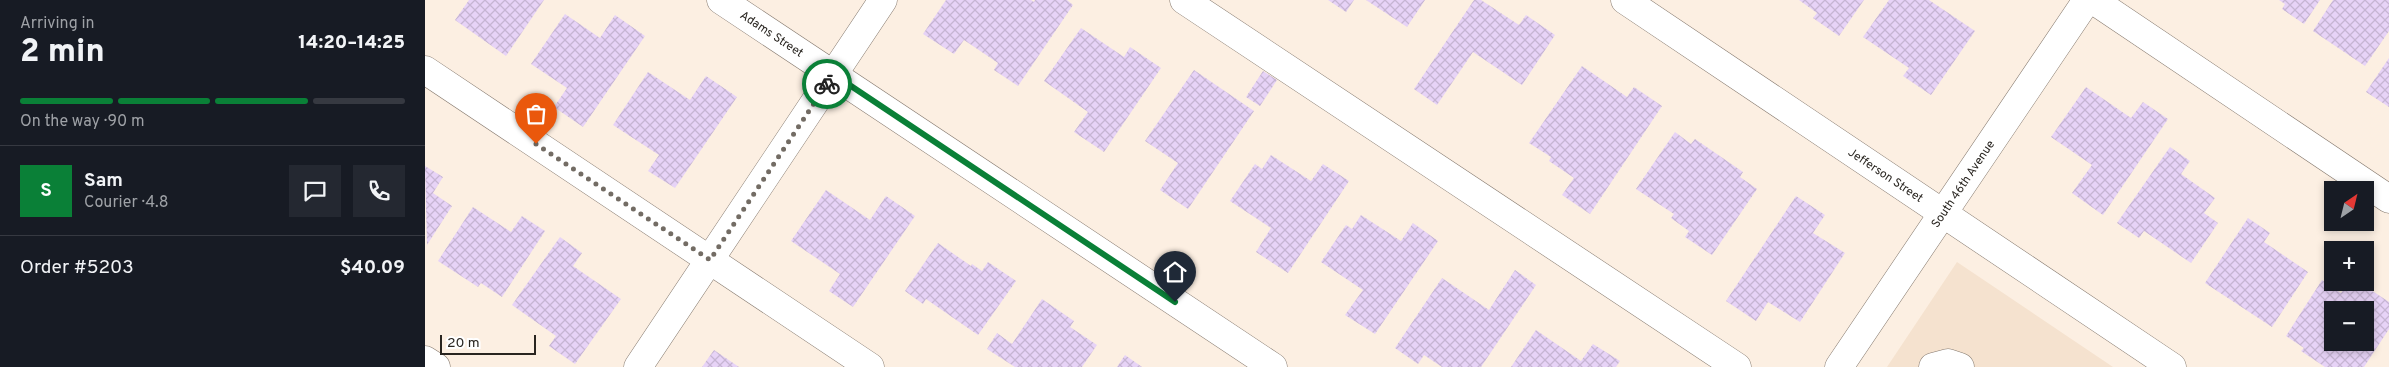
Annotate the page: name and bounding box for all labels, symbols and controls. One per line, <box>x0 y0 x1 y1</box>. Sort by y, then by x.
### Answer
street label: Adams Street <box>736 8 806 61</box>
text: Arriving in <box>20 14 95 34</box>
text: 14:20–14:25 <box>298 31 405 55</box>
text: 2 min <box>20 33 105 73</box>
courier <box>802 59 852 109</box>
icon: bike <box>813 70 841 98</box>
pin <box>515 93 557 144</box>
icon: bag <box>522 100 550 128</box>
text: On the way · 90 m <box>20 112 145 132</box>
street label: South 46th Avenue <box>1928 137 1999 231</box>
street label: Jefferson Street <box>1845 145 1926 207</box>
button: chat <box>289 165 341 217</box>
button: phone <box>353 165 405 217</box>
text: Sam <box>84 169 123 193</box>
text: S <box>40 179 52 203</box>
north arrow <box>2324 181 2374 231</box>
map controls <box>2324 181 2374 351</box>
text: Courier · 4.8 <box>84 193 168 213</box>
button: + <box>2324 241 2374 291</box>
pin <box>1154 251 1196 302</box>
text: Order #5203 <box>20 256 134 280</box>
text: $40.09 <box>340 256 405 280</box>
icon: home <box>1161 258 1189 286</box>
button: − <box>2324 301 2374 351</box>
scale bar <box>440 332 536 355</box>
text: 20 m <box>447 335 480 352</box>

